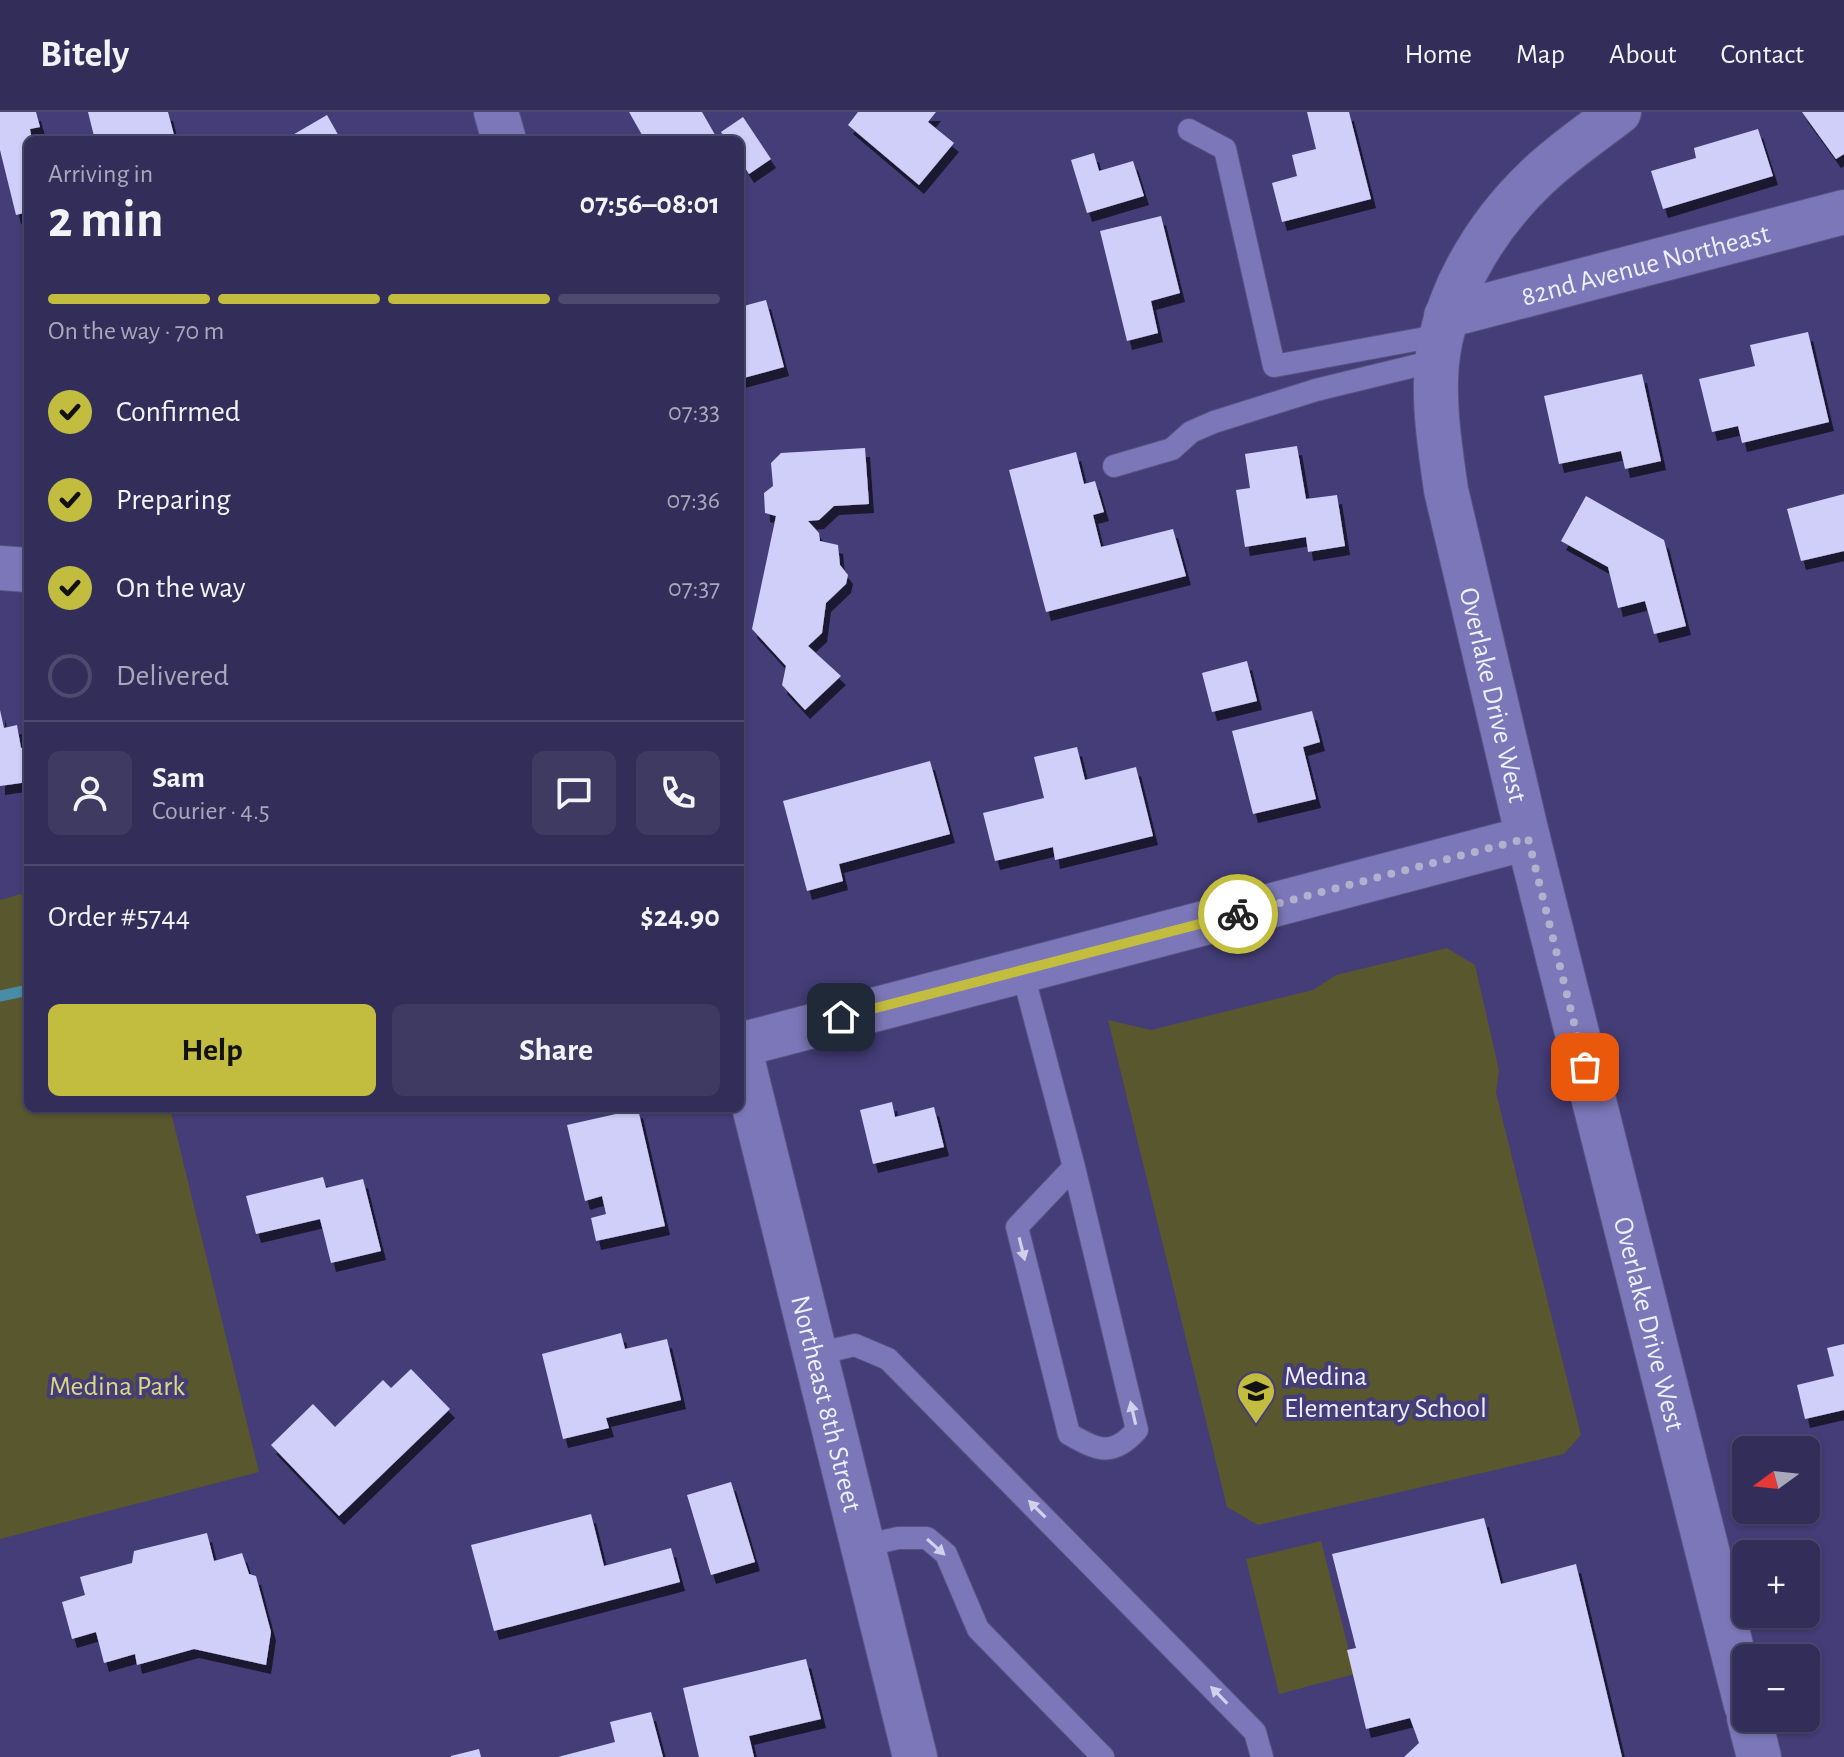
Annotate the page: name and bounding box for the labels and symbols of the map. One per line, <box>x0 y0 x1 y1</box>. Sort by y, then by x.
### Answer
street label: 82nd Avenue Northeast <box>1519 220 1773 312</box>
street label: Overlake Drive West <box>1453 585 1531 805</box>
courier <box>1198 874 1278 954</box>
pin <box>807 983 875 1051</box>
pin <box>1551 1033 1619 1101</box>
street label: Overlake Drive West <box>1608 1214 1689 1434</box>
one-way arrow <box>1016 1237 1029 1262</box>
street label: Northeast 8th Street <box>785 1293 866 1515</box>
place label: Medina Elementary School <box>1284 1363 1487 1423</box>
school or university icon: Medina Elementary School <box>1235 1370 1277 1425</box>
park label: Medina Park <box>49 1373 185 1401</box>
one-way arrow <box>1126 1400 1139 1425</box>
north arrow <box>1732 1436 1820 1524</box>
one-way arrow <box>1028 1500 1047 1519</box>
one-way arrow <box>926 1538 946 1555</box>
one-way arrow <box>1210 1686 1228 1705</box>

